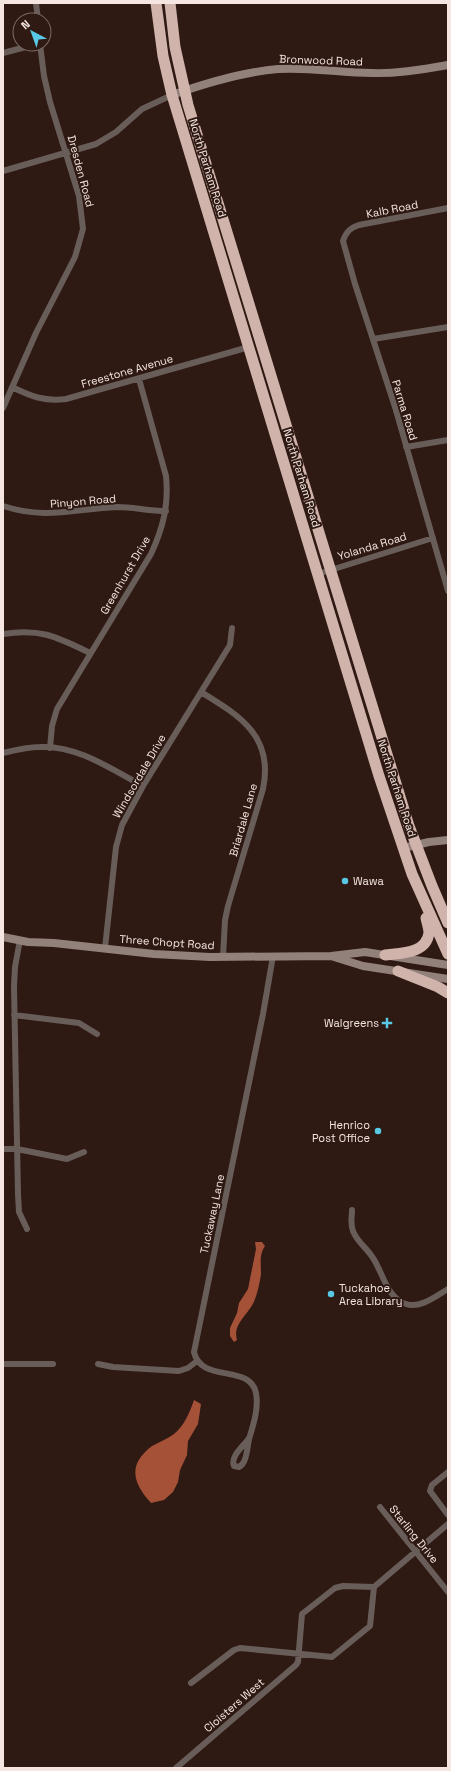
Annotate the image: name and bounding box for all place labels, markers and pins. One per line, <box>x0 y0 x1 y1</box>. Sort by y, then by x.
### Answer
place label: Wawa <box>353 874 384 888</box>
marker: Wawa <box>340 876 350 886</box>
place label: Walgreens <box>324 1016 379 1030</box>
marker: Walgreens <box>382 1018 392 1028</box>
place label: Henrico Post Office <box>312 1118 370 1145</box>
marker: Henrico Post Office <box>373 1126 383 1136</box>
place label: Tuckahoe Area Library <box>339 1281 403 1308</box>
marker: Tuckahoe Area Library <box>326 1289 336 1299</box>

